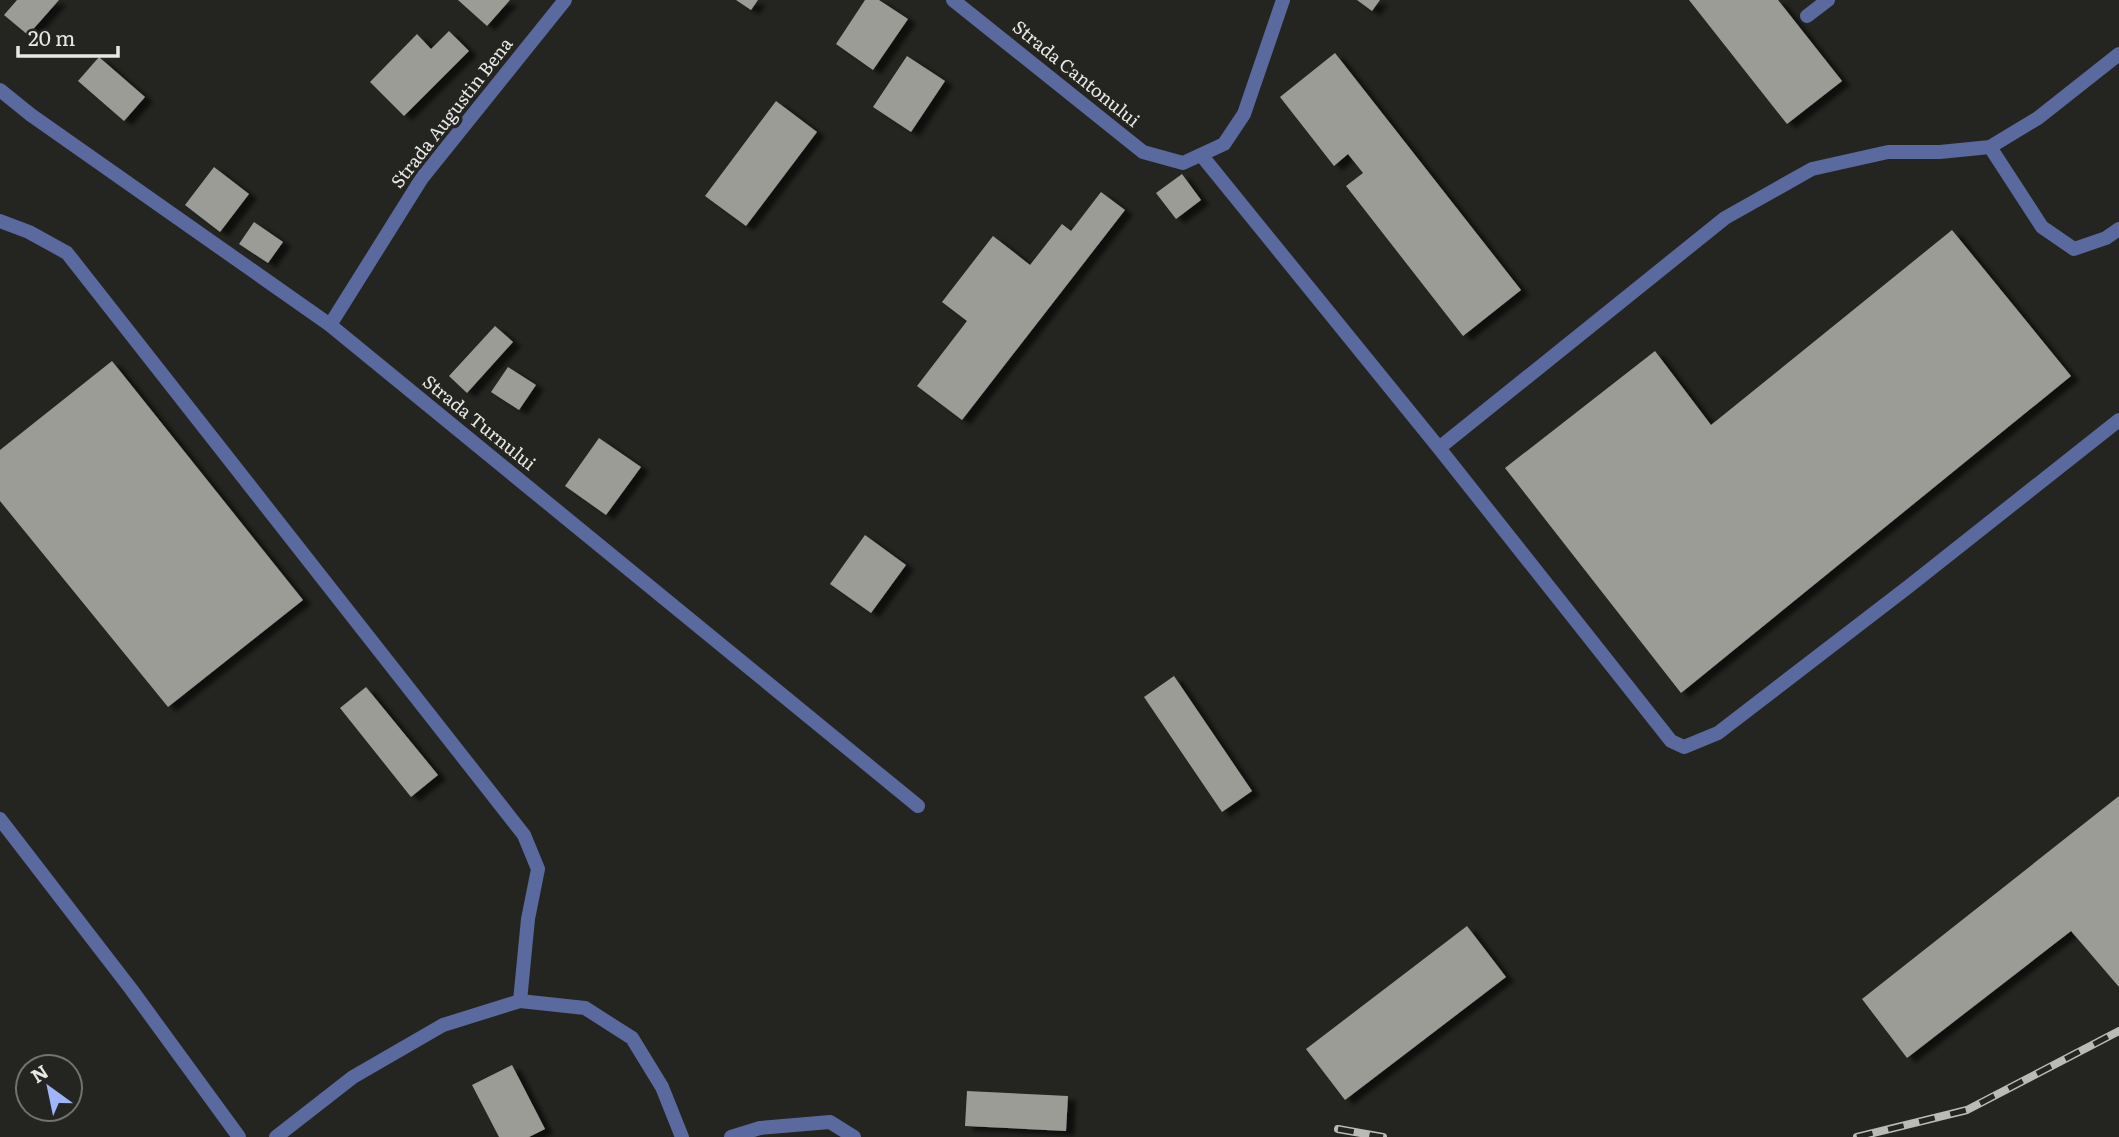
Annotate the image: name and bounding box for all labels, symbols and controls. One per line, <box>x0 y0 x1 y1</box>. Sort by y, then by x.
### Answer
street label: Strada Cantonului <box>1008 13 1146 133</box>
scale bar <box>18 14 117 58</box>
text: 20 m <box>28 21 75 52</box>
street label: Strada Augustin Bena <box>383 31 518 193</box>
street label: Strada Turnului <box>418 368 542 476</box>
north arrow <box>14 1053 84 1123</box>
text: N <box>25 1057 54 1089</box>

